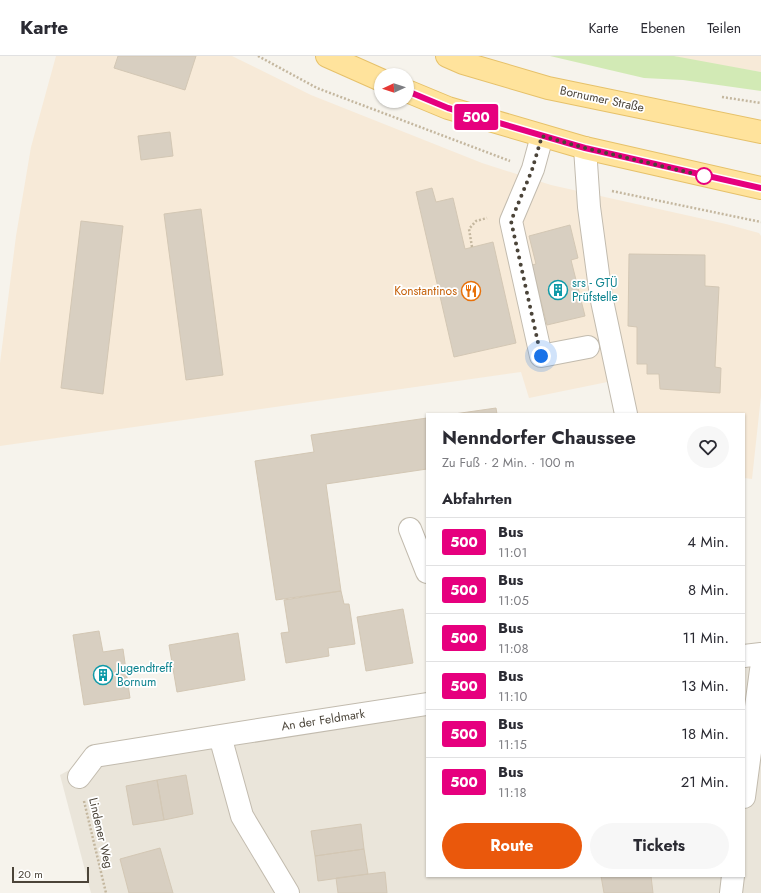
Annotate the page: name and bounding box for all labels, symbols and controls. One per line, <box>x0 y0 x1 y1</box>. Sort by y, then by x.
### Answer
text: Karte <box>20 14 68 41</box>
text: Karte <box>588 18 618 38</box>
text: Ebenen <box>640 18 685 38</box>
text: Teilen <box>707 18 741 38</box>
north arrow <box>374 68 414 108</box>
map controls <box>374 68 414 108</box>
street label: Bornumer Straße <box>558 81 646 117</box>
line badge: 500 <box>453 104 499 130</box>
text: 500 <box>462 107 490 127</box>
unlabelled marker <box>695 167 713 185</box>
place label: srs - GTÜ Prüfstelle <box>572 274 618 306</box>
building icon: srs - GTÜ Prüfstelle <box>547 279 569 301</box>
restaurant icon: Konstantinos <box>460 280 482 302</box>
place label: Konstantinos <box>394 282 457 300</box>
your location <box>531 346 551 366</box>
text: Nenndorfer Chaussee <box>442 424 636 451</box>
button: heart <box>687 426 729 468</box>
text: Zu Fuß · 2 Min. · 100 m <box>442 453 575 472</box>
text: Abfahrten <box>442 488 512 510</box>
text: Bus <box>498 521 523 543</box>
text: 4 Min. <box>687 531 729 553</box>
text: 500 <box>450 532 478 552</box>
text: 11:01 <box>498 543 527 562</box>
text: Bus <box>498 569 523 591</box>
text: 8 Min. <box>688 579 729 601</box>
text: 500 <box>450 580 478 600</box>
text: 11:05 <box>498 591 529 610</box>
text: Bus <box>498 617 523 639</box>
text: 11 Min. <box>683 627 729 649</box>
text: 500 <box>450 628 478 648</box>
text: 11:08 <box>498 639 529 658</box>
place label: Jugendtreff Bornum <box>115 659 173 691</box>
building icon: Jugendtreff Bornum <box>92 664 114 686</box>
text: Bus <box>498 665 523 687</box>
text: 13 Min. <box>681 675 729 697</box>
text: 500 <box>450 676 478 696</box>
text: 11:10 <box>498 687 527 706</box>
street label: An der Feldmark <box>280 704 367 735</box>
text: Bus <box>498 713 523 735</box>
text: 18 Min. <box>681 723 729 745</box>
text: 500 <box>450 724 478 744</box>
text: 11:15 <box>498 735 527 754</box>
text: Bus <box>498 761 523 783</box>
text: 21 Min. <box>681 771 729 793</box>
text: 500 <box>450 772 478 792</box>
text: 11:18 <box>498 783 527 802</box>
street label: Lindener Weg <box>84 796 118 870</box>
button: Route <box>442 823 582 869</box>
button: Tickets <box>590 823 729 869</box>
scale bar <box>12 865 89 884</box>
text: 20 m <box>18 866 43 882</box>

